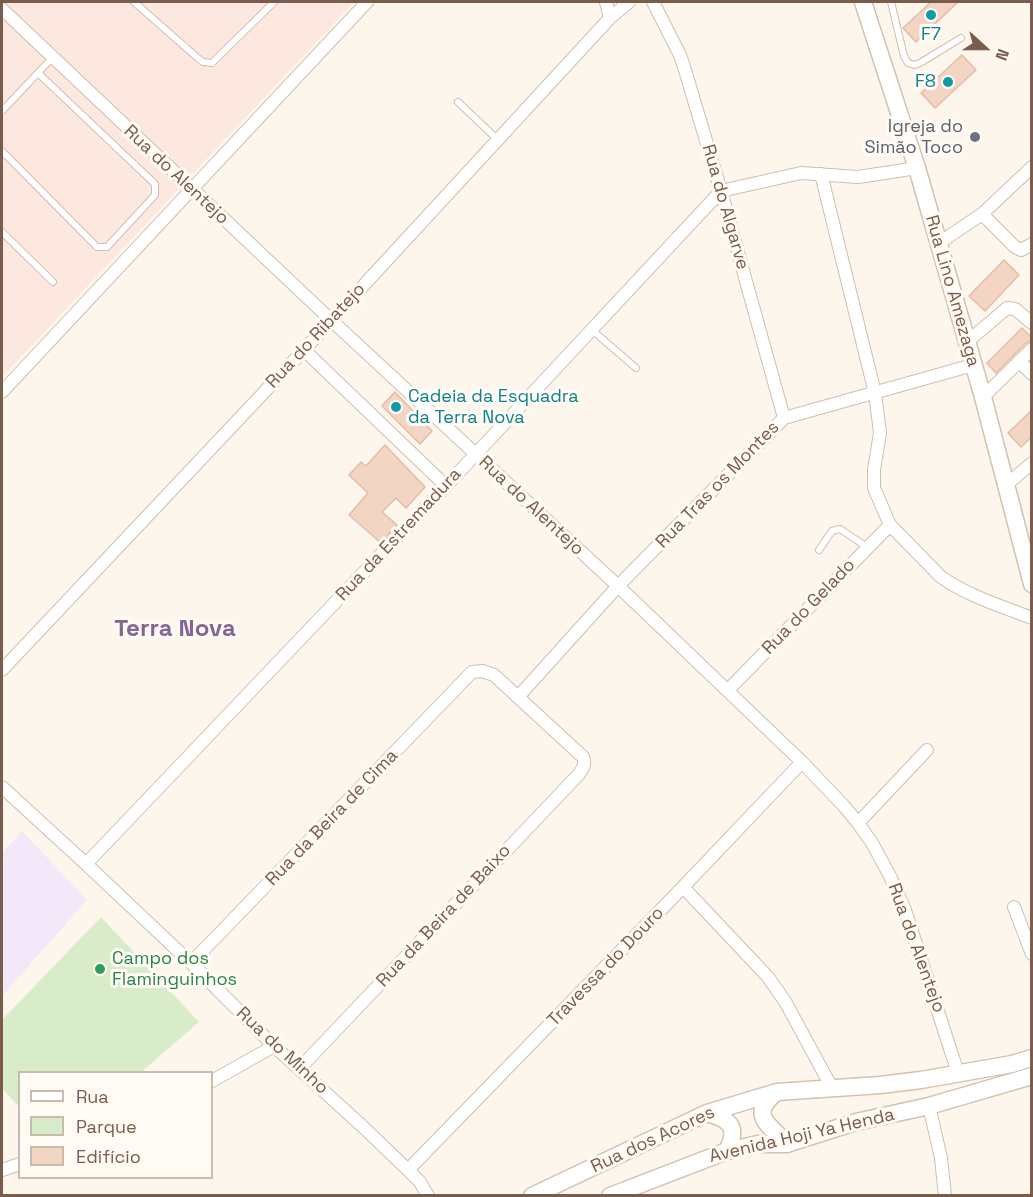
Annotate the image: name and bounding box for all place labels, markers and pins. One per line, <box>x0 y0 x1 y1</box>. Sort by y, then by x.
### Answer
marker: F7 <box>924 8 938 22</box>
place label: F7 <box>921 24 941 46</box>
place label: F8 <box>915 71 936 93</box>
marker: F8 <box>941 75 955 89</box>
place label: Igreja do Simão Toco <box>864 116 963 158</box>
marker: Igreja do Simão Toco <box>968 130 982 144</box>
place label: Cadeia da Esquadra da Terra Nova <box>408 386 579 428</box>
marker: Cadeia da Esquadra da Terra Nova <box>389 400 403 414</box>
place label: Campo dos Flaminguinhos <box>112 948 237 990</box>
marker: Campo dos Flaminguinhos <box>93 962 107 976</box>

